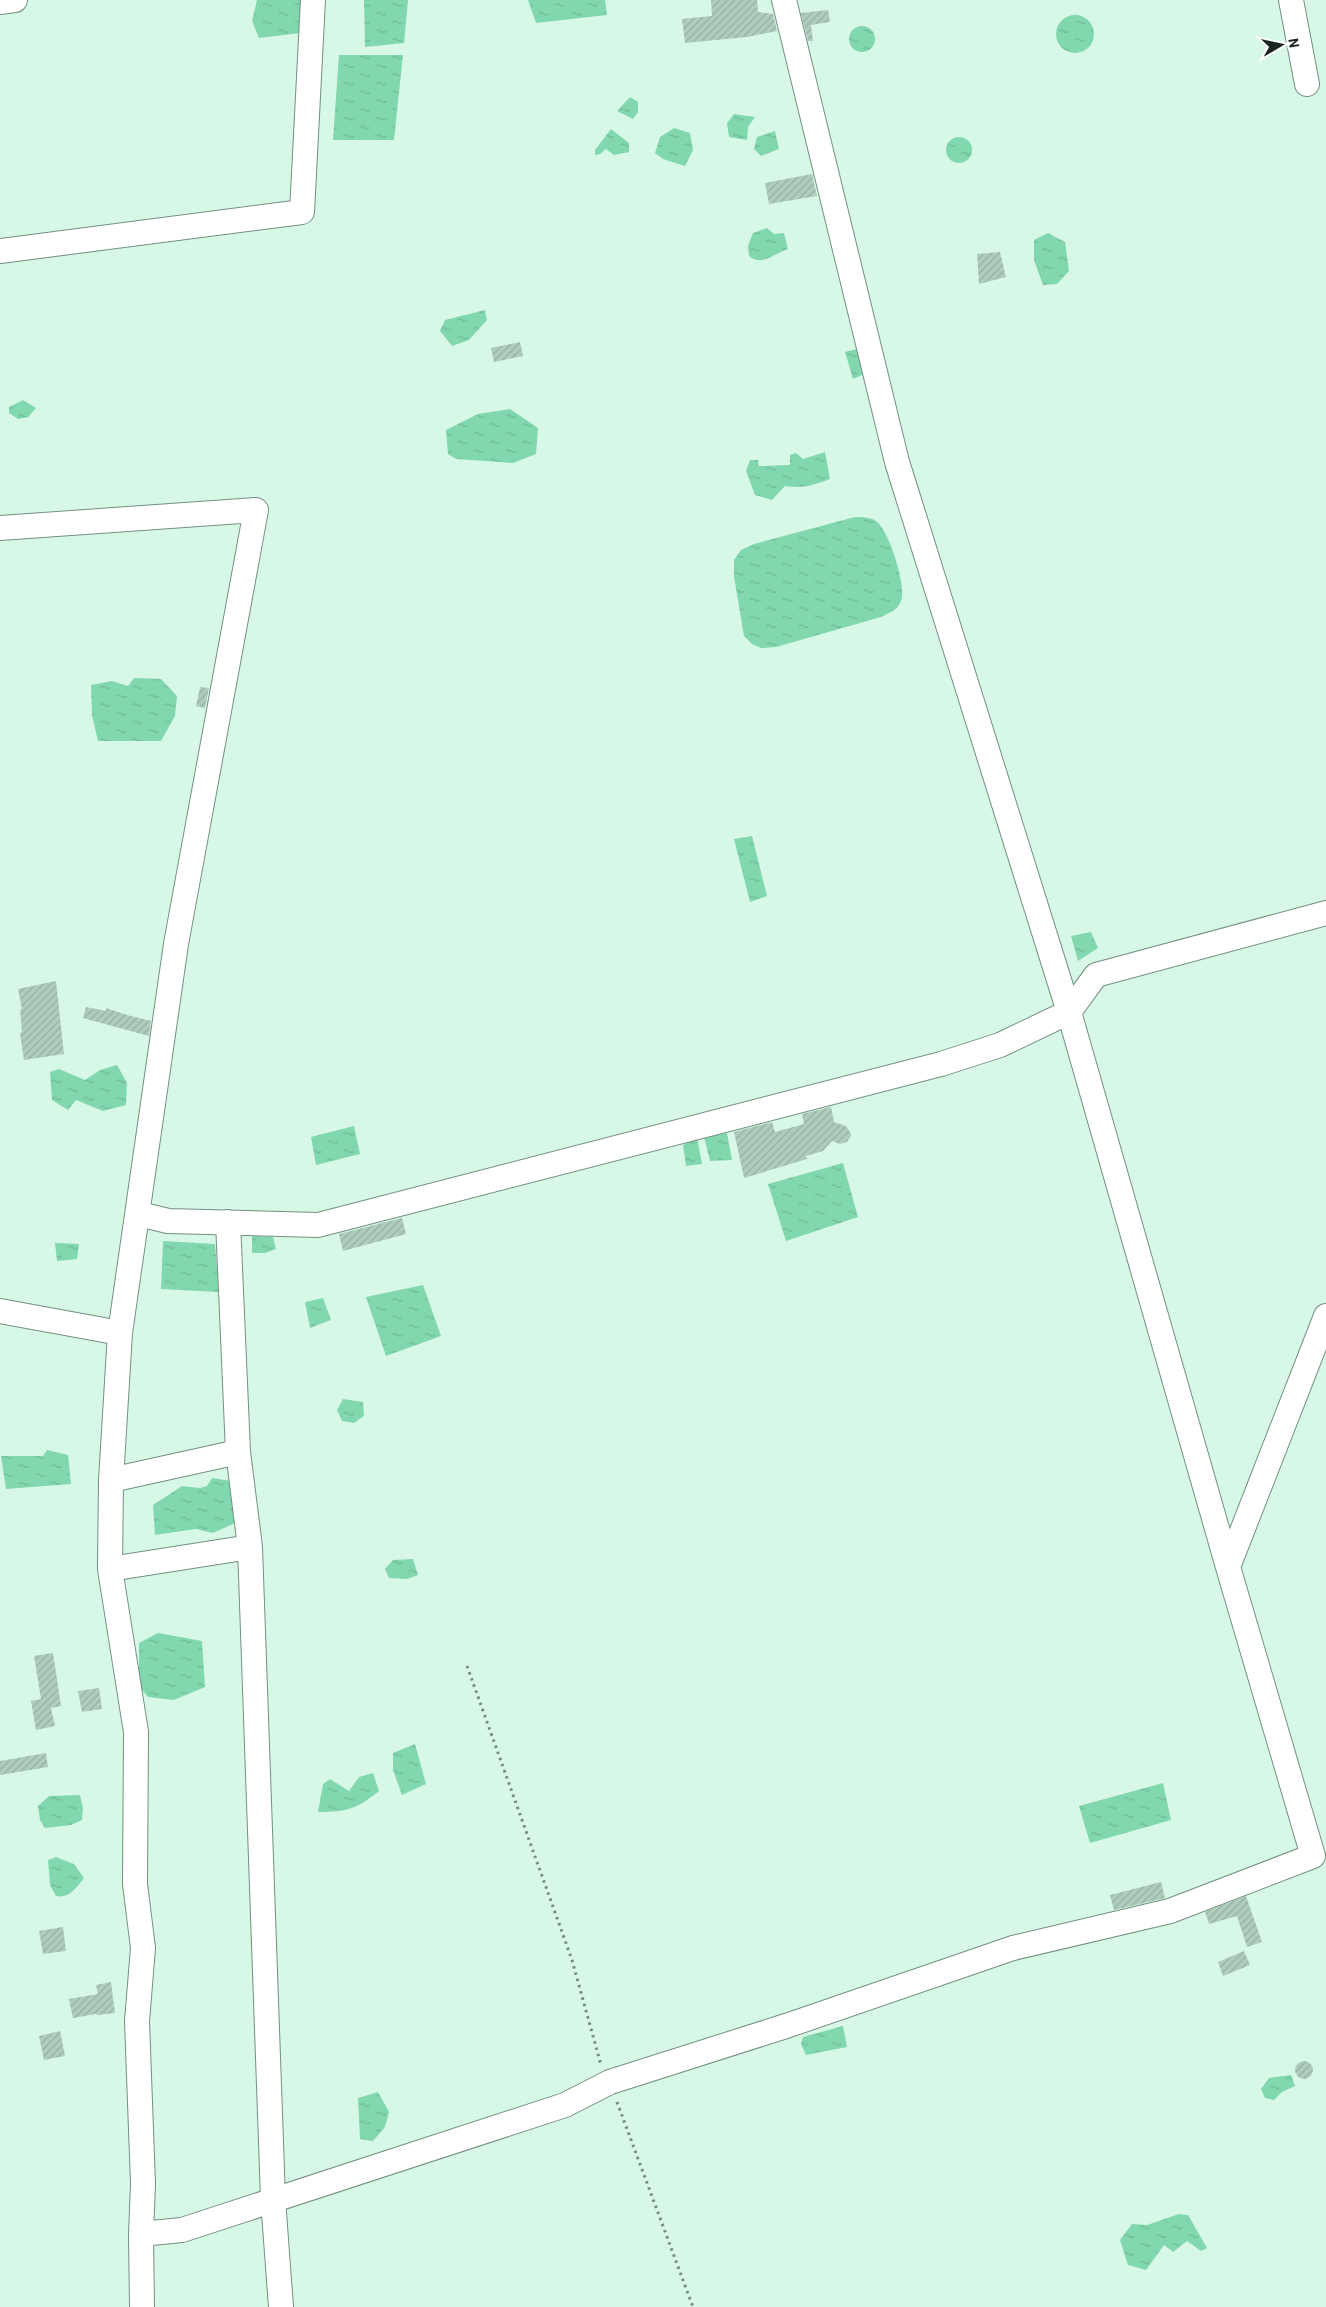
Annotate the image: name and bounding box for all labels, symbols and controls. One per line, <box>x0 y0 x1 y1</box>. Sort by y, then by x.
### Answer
north arrow <box>1256 20 1306 70</box>
text: N <box>1285 37 1303 49</box>

